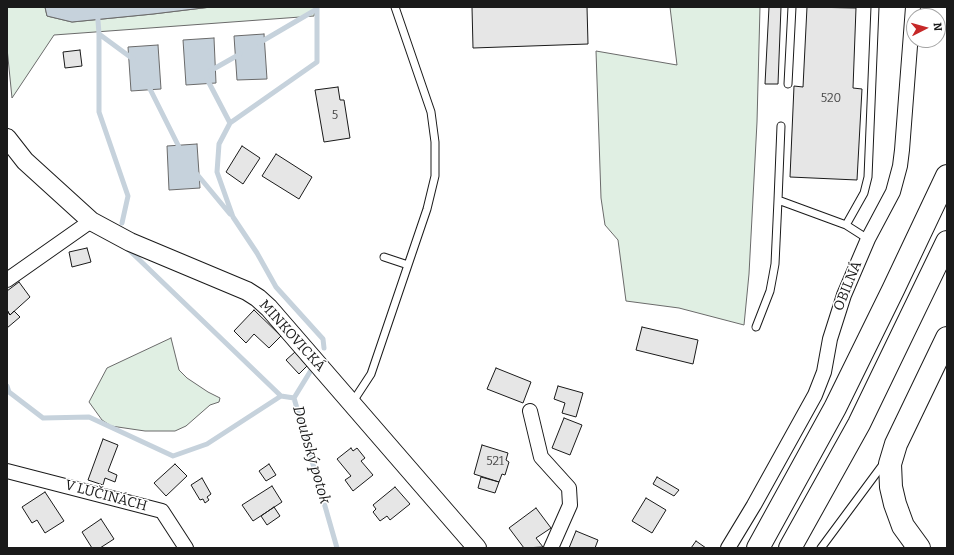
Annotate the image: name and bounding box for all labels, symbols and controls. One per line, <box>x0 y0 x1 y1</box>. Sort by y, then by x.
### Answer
north arrow <box>906 8 946 48</box>
text: N <box>931 22 944 32</box>
house number: 520 <box>821 92 841 106</box>
house number: 5 <box>332 109 338 123</box>
street label: OBILNÁ <box>830 259 866 313</box>
street label: MINKOVICKÁ <box>256 297 328 375</box>
water label: Doubský potok <box>288 404 334 506</box>
house number: 521 <box>486 455 504 469</box>
street label: V LUČINÁCH <box>63 477 149 515</box>

